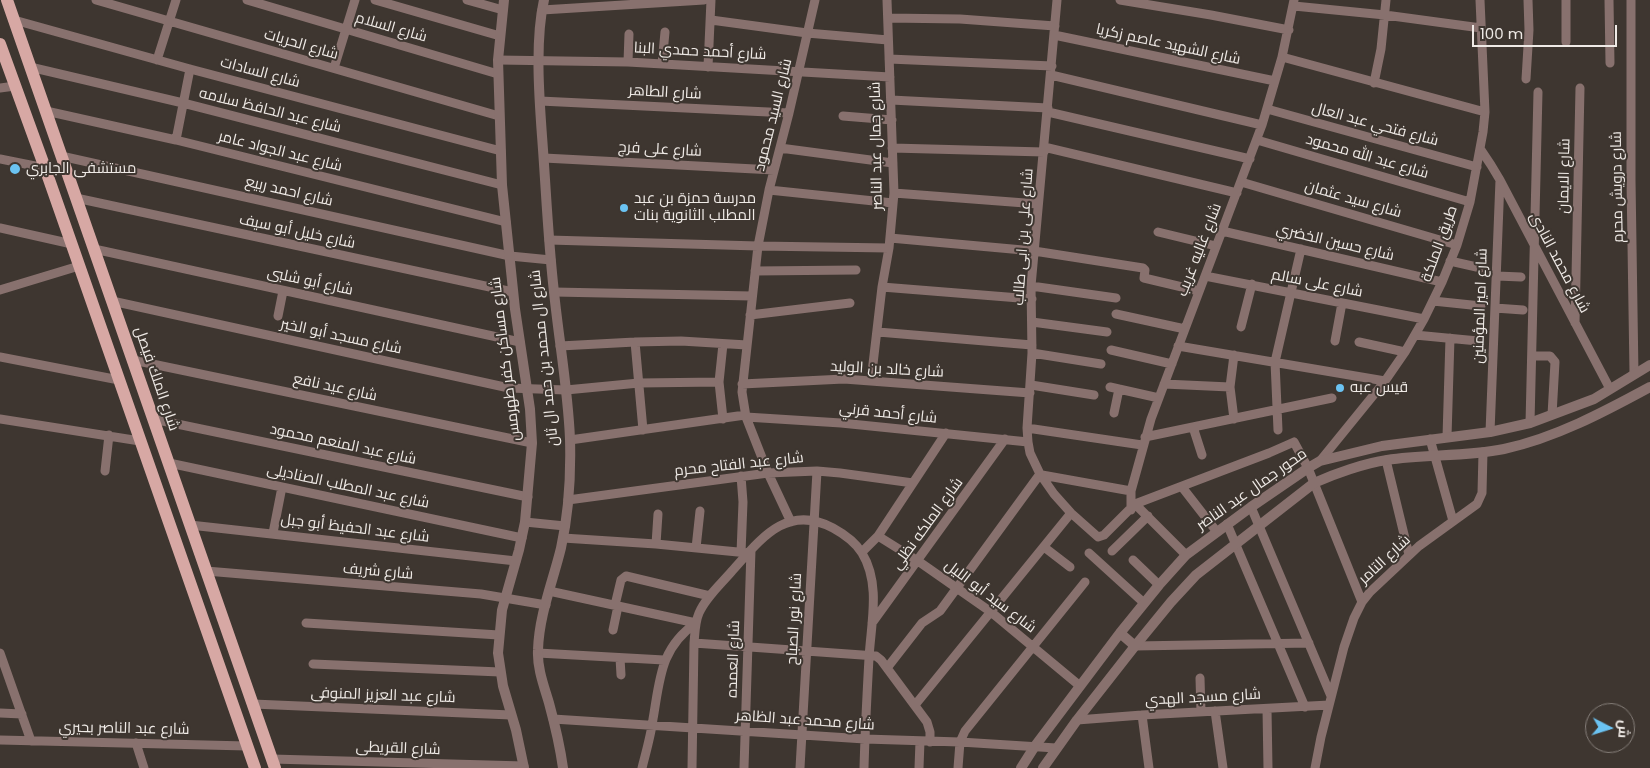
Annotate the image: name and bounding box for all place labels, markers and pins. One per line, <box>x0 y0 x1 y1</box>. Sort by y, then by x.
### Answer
place label: مستشفى الجابري <box>26 160 136 178</box>
marker: مستشفى الجابري <box>8 162 22 176</box>
place label: مدرسة حمزة بن عبد المطلب الثانوية بنات <box>634 190 756 225</box>
marker: مدرسة حمزة بن عبد المطلب الثانوية بنات <box>618 202 630 214</box>
place label: قيس عبه <box>1350 379 1408 397</box>
marker: قيس عبه <box>1334 382 1346 394</box>

